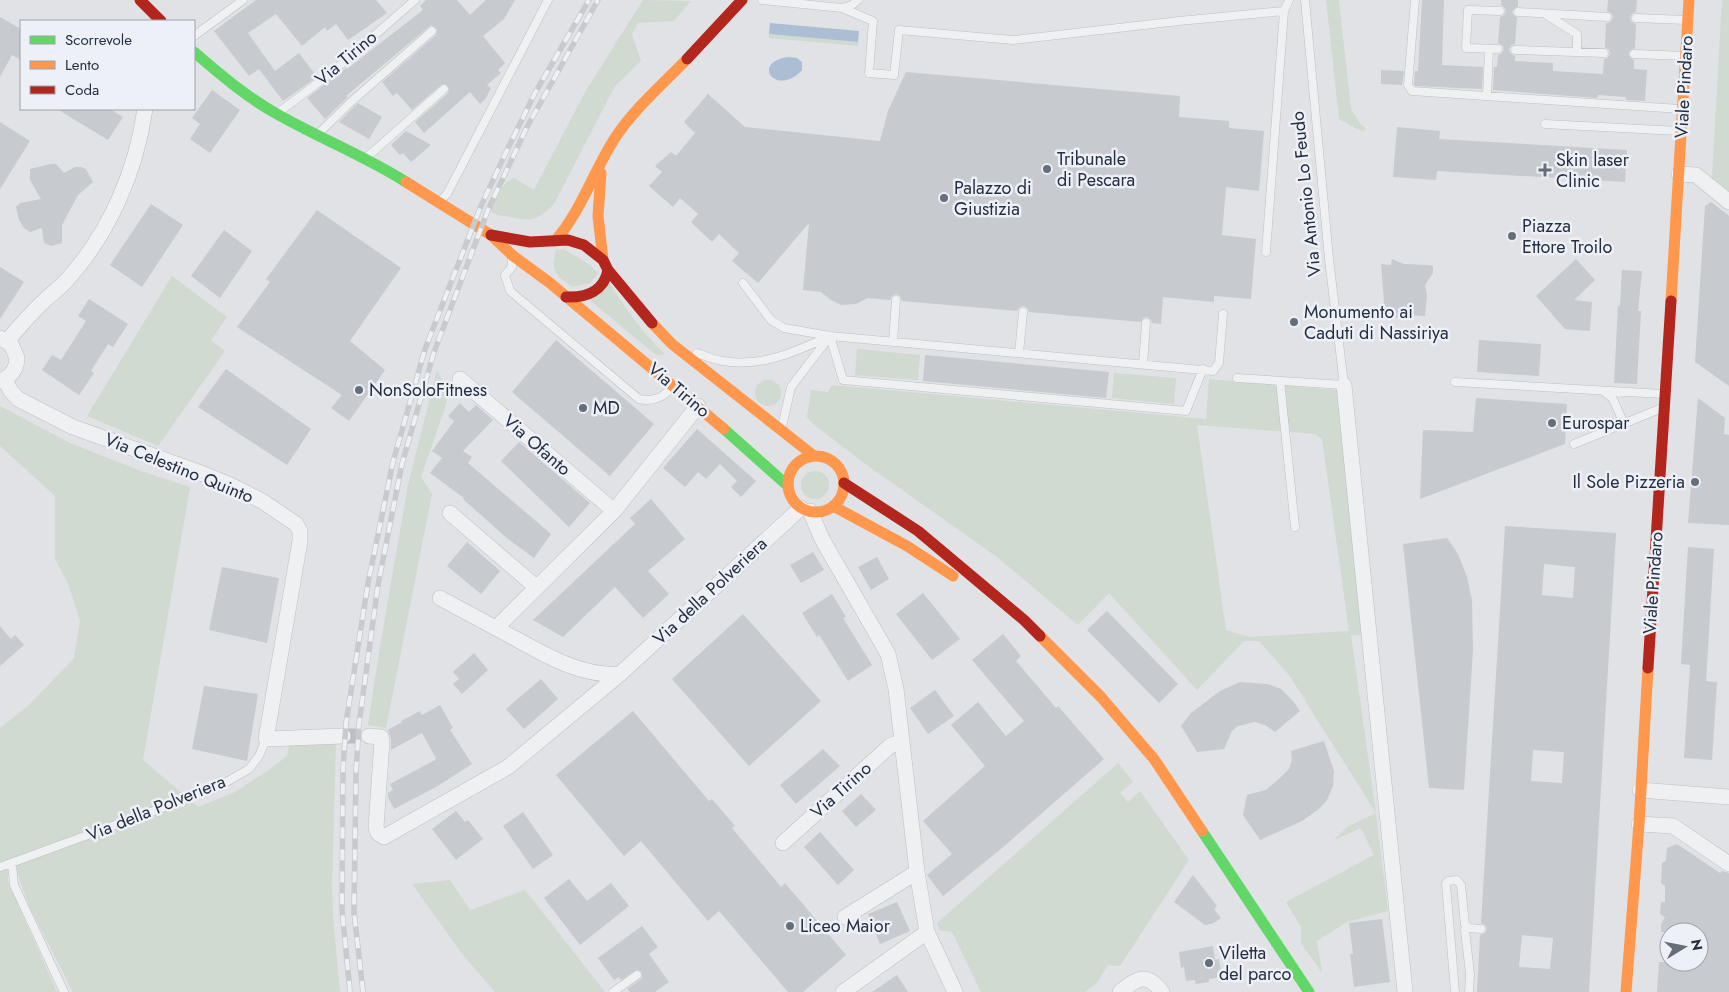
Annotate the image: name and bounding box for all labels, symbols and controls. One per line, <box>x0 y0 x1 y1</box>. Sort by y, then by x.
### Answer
legend <box>20 20 195 110</box>
street label: Via Tirino <box>309 24 383 92</box>
text: Scorrevole <box>65 29 132 51</box>
street label: Viale Pindaro <box>1668 35 1700 139</box>
text: Lento <box>65 54 99 76</box>
text: Coda <box>65 79 99 101</box>
street label: Via Antonio Lo Feudo <box>1284 110 1328 278</box>
place label: Tribunale di Pescara <box>1057 146 1135 193</box>
place label: Skin laser Clinic <box>1556 147 1630 194</box>
marker: Tribunale di Pescara <box>1041 163 1053 175</box>
marker: Skin laser Clinic <box>1538 163 1552 177</box>
place label: Palazzo di Giustizia <box>954 175 1032 222</box>
marker: Palazzo di Giustizia <box>938 192 950 204</box>
place label: Piazza Ettore Troilo <box>1522 213 1612 260</box>
marker: Piazza Ettore Troilo <box>1506 230 1518 242</box>
place label: Monumento ai Caduti di Nassiriya <box>1304 299 1449 346</box>
marker: Monumento ai Caduti di Nassiriya <box>1288 316 1300 328</box>
street label: Via Tirino <box>642 356 716 424</box>
place label: NonSoloFitness <box>369 377 487 403</box>
marker: NonSoloFitness <box>353 384 365 396</box>
place label: MD <box>593 395 620 421</box>
marker: MD <box>577 402 589 414</box>
street label: Via Ofanto <box>497 408 577 482</box>
place label: Eurospar <box>1562 410 1630 436</box>
marker: Eurospar <box>1546 417 1558 429</box>
street label: Via Celestino Quinto <box>101 426 258 510</box>
place label: Il Sole Pizzeria <box>1572 469 1685 495</box>
marker: Il Sole Pizzeria <box>1689 476 1701 488</box>
street label: Via della Polveriera <box>647 531 773 651</box>
street label: Viale Pindaro <box>1636 531 1670 635</box>
street label: Via Tirino <box>805 756 877 824</box>
street label: Via della Polveriera <box>83 768 229 848</box>
place label: Liceo Maior <box>800 913 891 939</box>
marker: Liceo Maior <box>784 920 796 932</box>
north arrow <box>1659 922 1709 972</box>
text: N <box>1686 938 1708 952</box>
place label: Viletta del parco <box>1219 940 1291 987</box>
marker: Viletta del parco <box>1203 957 1215 969</box>

